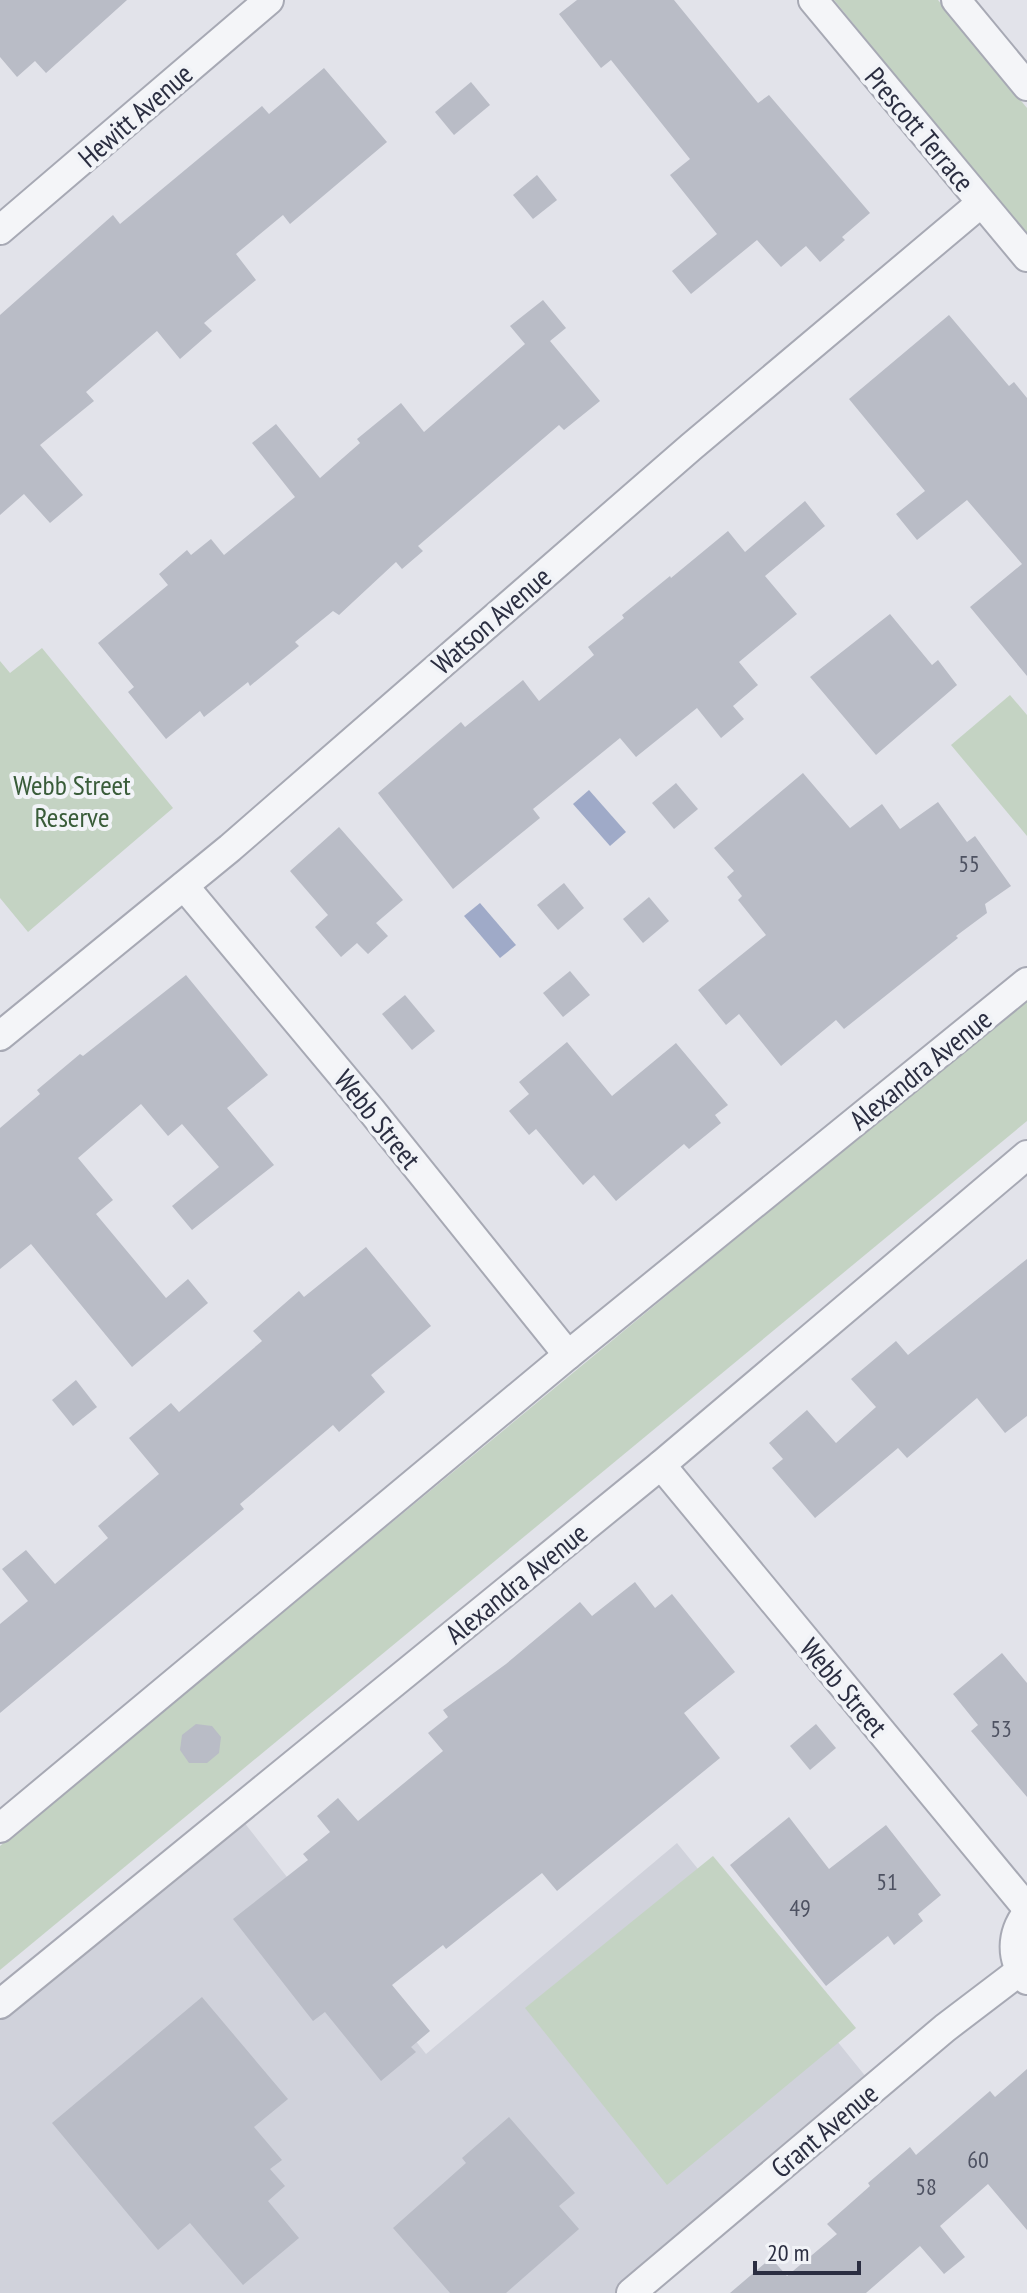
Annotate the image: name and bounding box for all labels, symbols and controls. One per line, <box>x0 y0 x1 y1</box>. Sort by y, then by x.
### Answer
street label: Hewitt Avenue <box>70 55 200 175</box>
street label: Prescott Terrace <box>857 59 983 199</box>
street label: Watson Avenue <box>424 558 558 682</box>
park label: Webb Street Reserve <box>13 766 131 835</box>
house number: 55 <box>958 848 980 879</box>
street label: Alexandra Avenue <box>841 1000 999 1138</box>
street label: Webb Street <box>327 1062 430 1177</box>
street label: Alexandra Avenue <box>437 1514 595 1652</box>
street label: Webb Street <box>792 1630 896 1744</box>
house number: 53 <box>990 1713 1012 1744</box>
house number: 51 <box>876 1866 898 1897</box>
house number: 49 <box>789 1892 811 1923</box>
street label: Grant Avenue <box>763 2074 885 2186</box>
house number: 60 <box>967 2144 989 2175</box>
house number: 58 <box>915 2171 937 2202</box>
scale bar <box>755 2225 859 2275</box>
text: 20 m <box>767 2237 809 2268</box>

